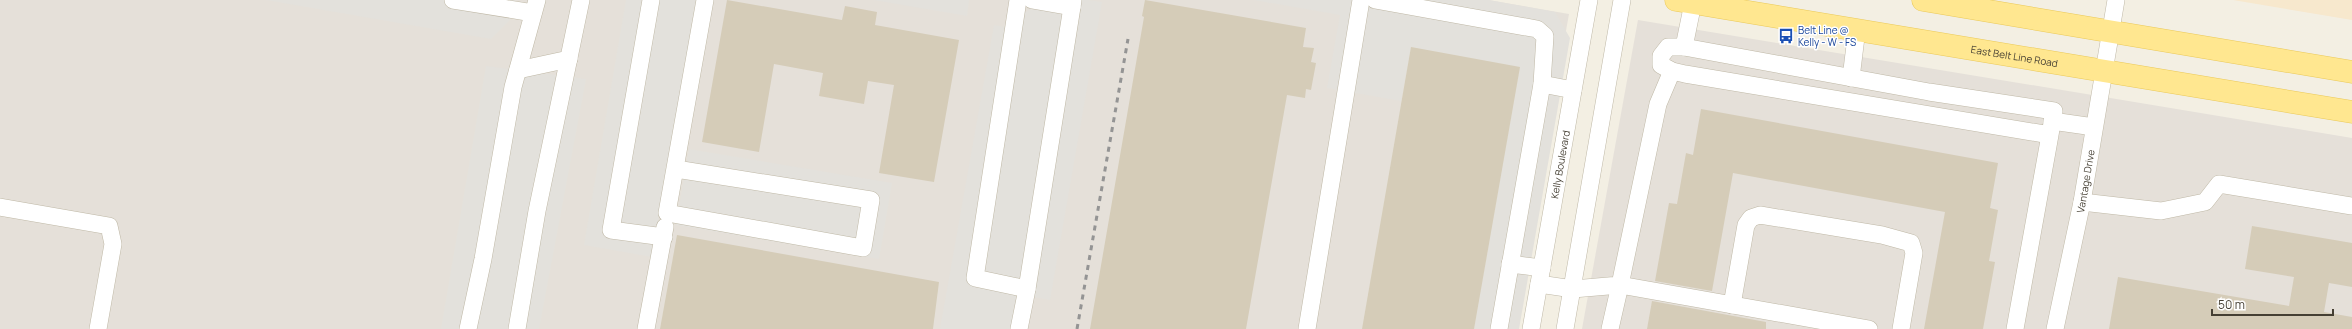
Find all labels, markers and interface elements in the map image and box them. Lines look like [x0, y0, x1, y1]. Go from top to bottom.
place label: Belt Line @ Kelly - W - FS [1798, 23, 1856, 49]
bus stop icon: Belt Line @ Kelly - W - FS [1777, 27, 1795, 45]
street label: East Belt Line Road [1970, 42, 2059, 70]
street label: Kelly Boulevard [1547, 129, 1573, 200]
street label: Vantage Drive [2073, 148, 2098, 214]
scale bar [2212, 291, 2333, 317]
text: 50 m [2218, 296, 2245, 313]

